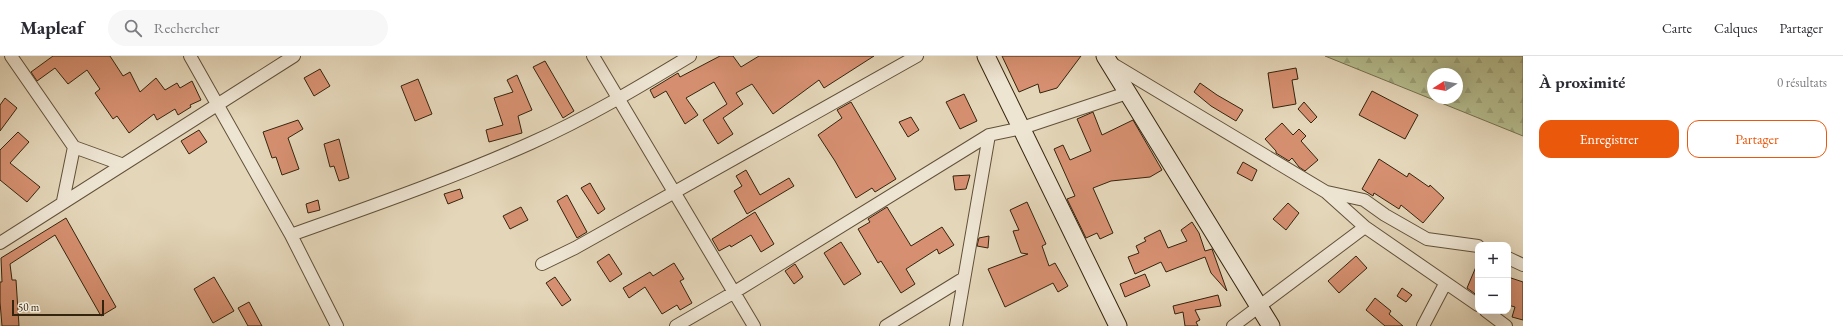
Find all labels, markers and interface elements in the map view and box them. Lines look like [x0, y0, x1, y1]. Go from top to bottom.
search box [108, 10, 388, 46]
text: Mapleaf [20, 15, 84, 40]
icon: search [122, 17, 144, 39]
text: Rechercher [154, 18, 220, 37]
text: Carte [1662, 19, 1692, 37]
text: Calques [1714, 19, 1758, 37]
text: Partager [1780, 19, 1823, 37]
north arrow [1427, 68, 1463, 104]
text: À proximité [1539, 71, 1625, 93]
text: 0 résultats [1777, 74, 1827, 91]
button: Enregistrer [1539, 120, 1679, 158]
button: Partager [1687, 120, 1827, 158]
map controls [1475, 242, 1511, 314]
button: + [1475, 242, 1511, 278]
button: − [1475, 278, 1511, 314]
scale bar [12, 298, 104, 317]
text: 50 m [18, 300, 39, 314]

